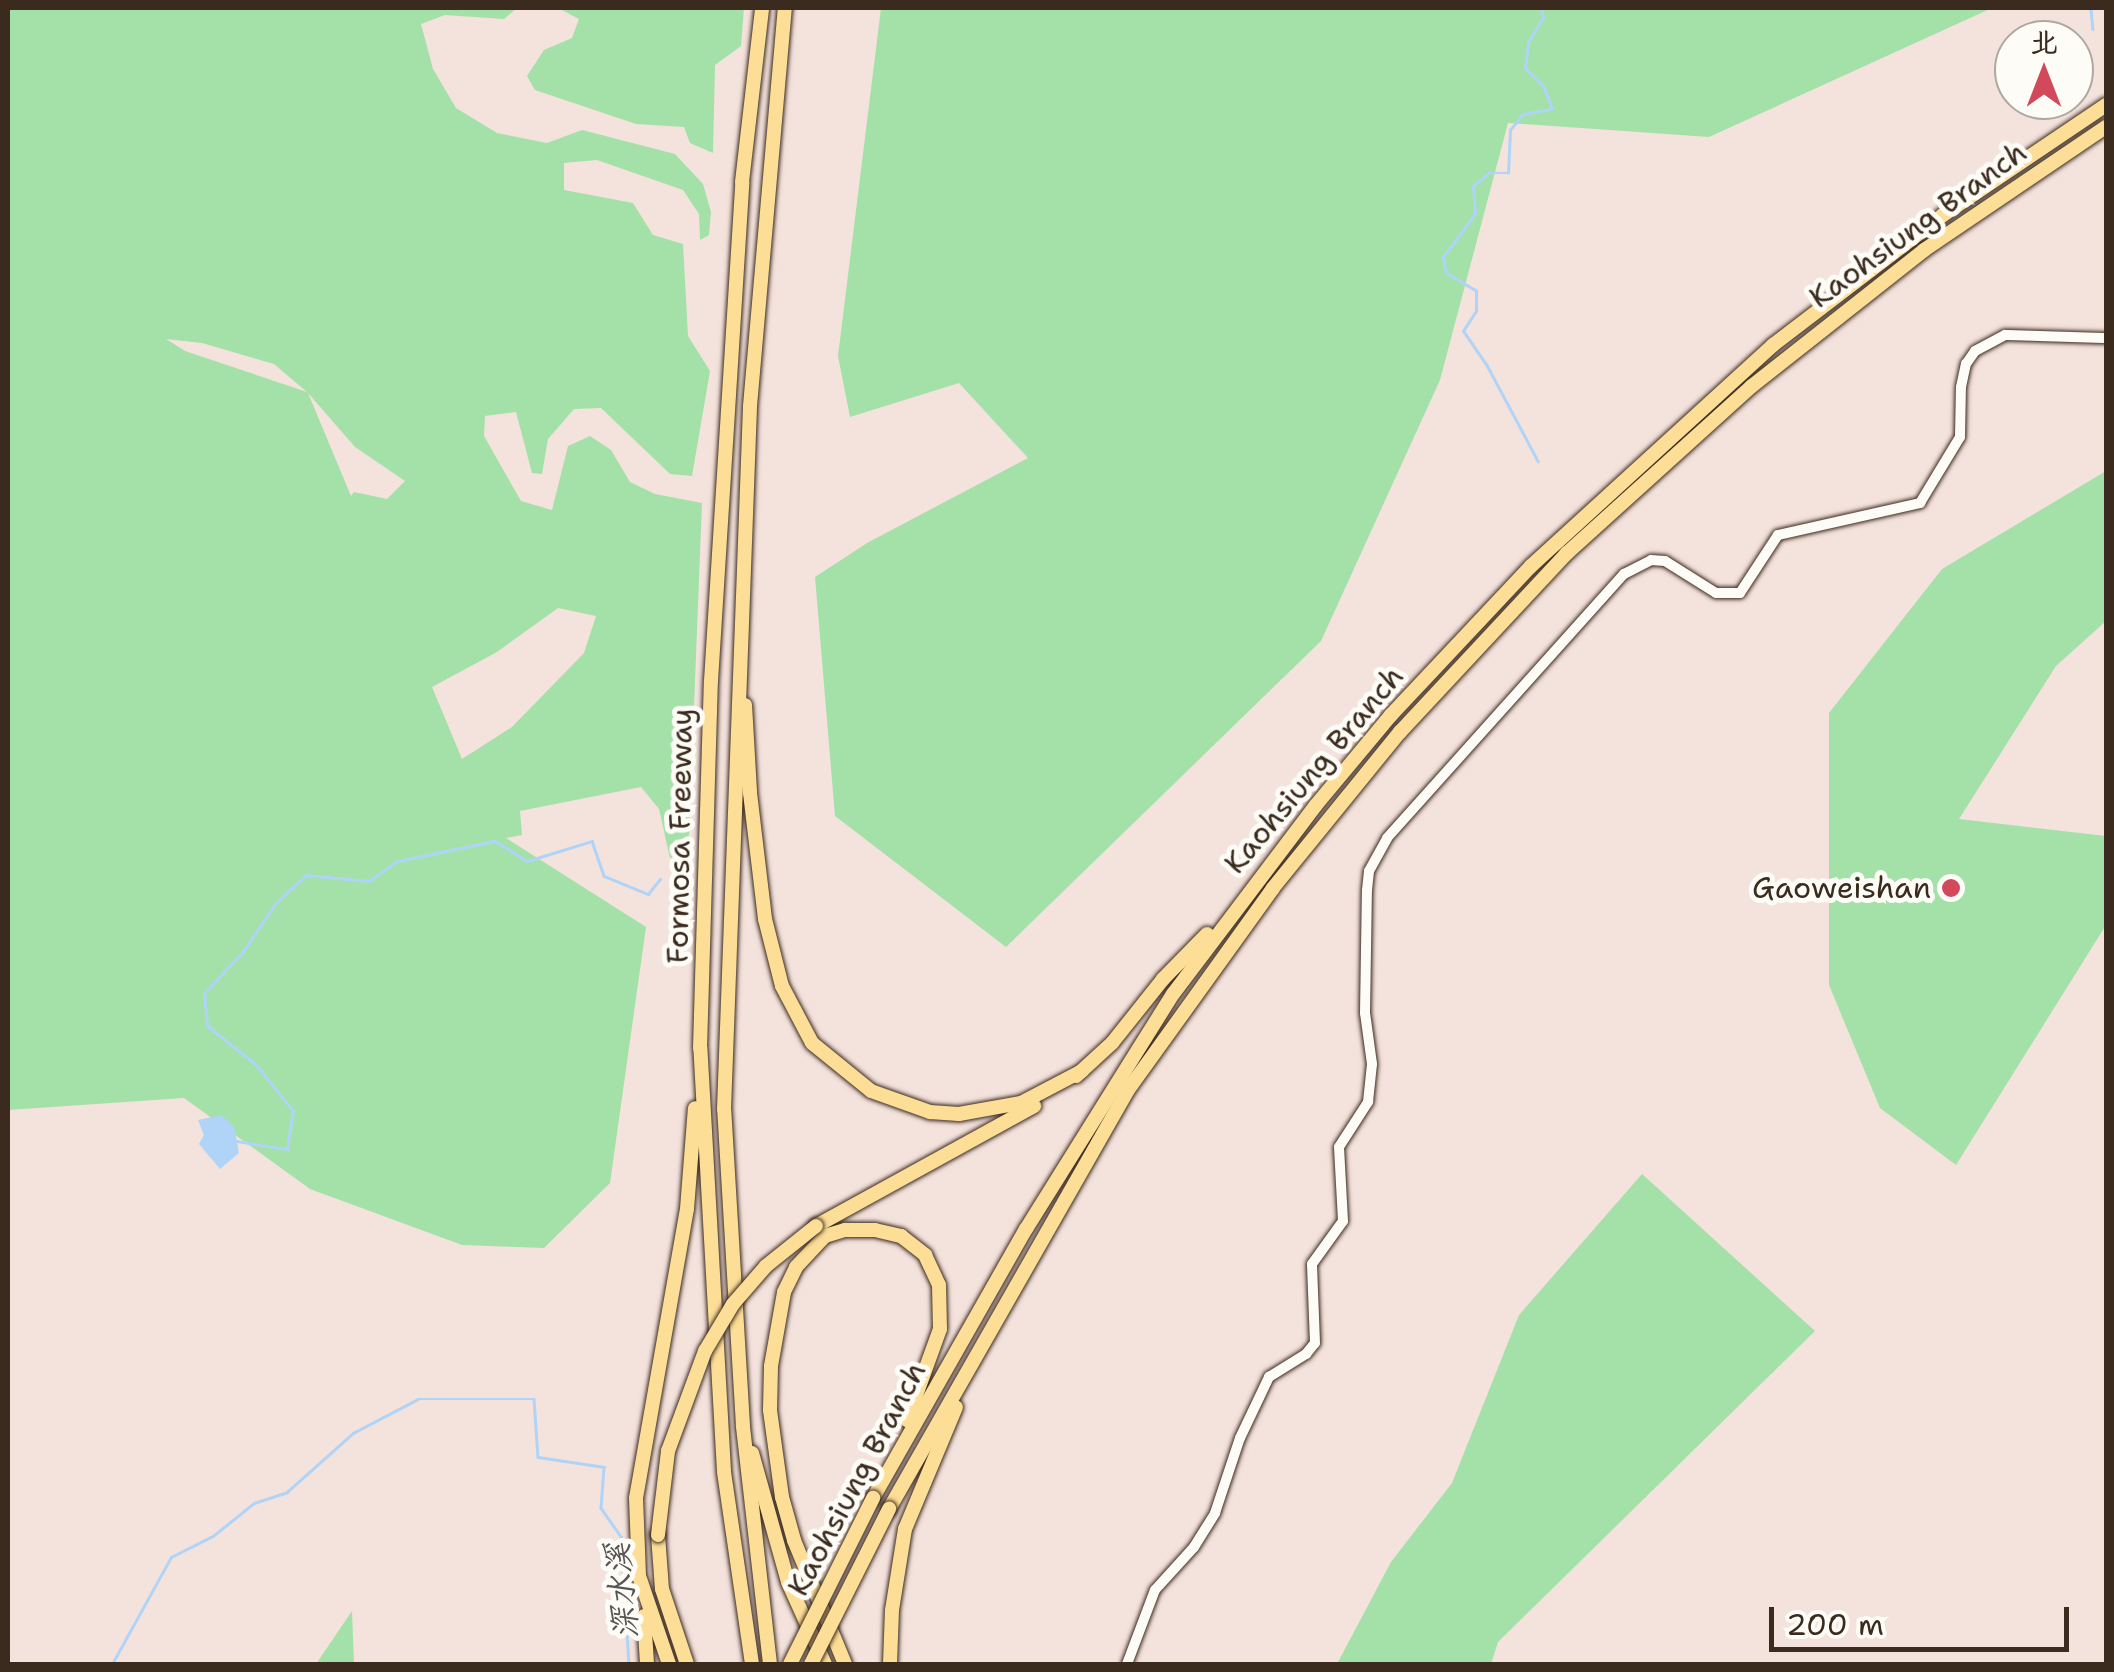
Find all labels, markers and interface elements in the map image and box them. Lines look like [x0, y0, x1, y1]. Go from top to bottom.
north arrow [1994, 20, 2094, 120]
text: 北 [2030, 23, 2058, 61]
street label: Kaohsiung Branch [1802, 134, 2034, 316]
street label: Kaohsiung Branch [1217, 659, 1411, 881]
street label: Formosa Freeway [660, 708, 700, 964]
place label: Gaoweishan [1752, 870, 1931, 906]
marker: Gaoweishan [1940, 877, 1962, 899]
street label: Kaohsiung Branch [780, 1356, 934, 1602]
water label: 深水溪 [598, 1541, 646, 1641]
scale bar [1774, 1587, 2074, 1649]
text: 200 m [1786, 1604, 1884, 1645]

